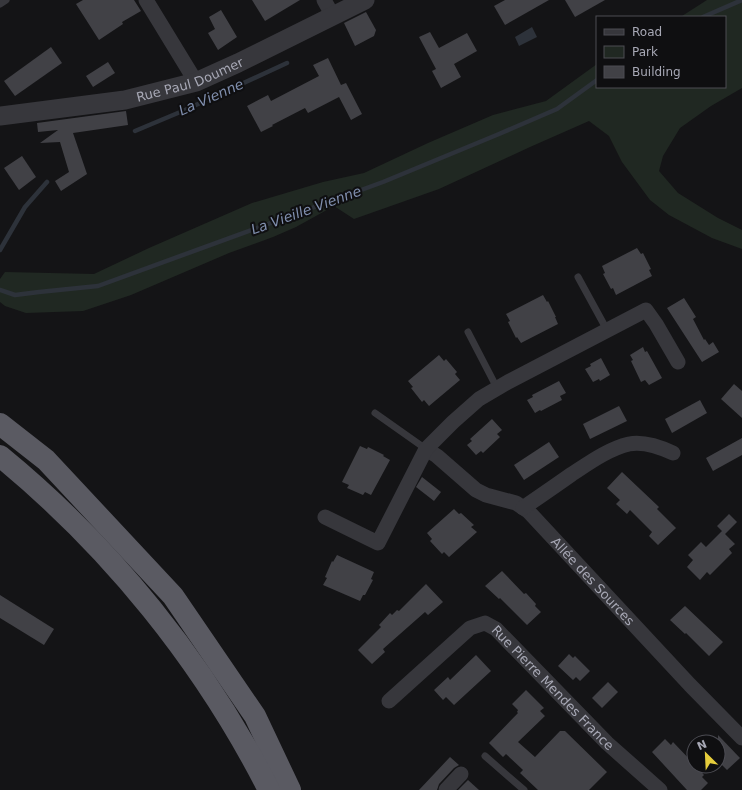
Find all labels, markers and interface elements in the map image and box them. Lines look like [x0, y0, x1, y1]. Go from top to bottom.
legend [596, 16, 726, 88]
text: Road [632, 25, 662, 39]
text: Park [632, 45, 658, 59]
street label: Rue Paul Doumer [135, 54, 246, 105]
text: Building [632, 65, 681, 79]
water label: La Vienne [176, 76, 246, 118]
water label: La Vieille Vienne [249, 183, 363, 237]
street label: Allée des Sources [548, 534, 638, 629]
street label: Rue Pierre Mendes France [489, 622, 617, 753]
north arrow [686, 734, 726, 774]
text: N [695, 738, 709, 753]

